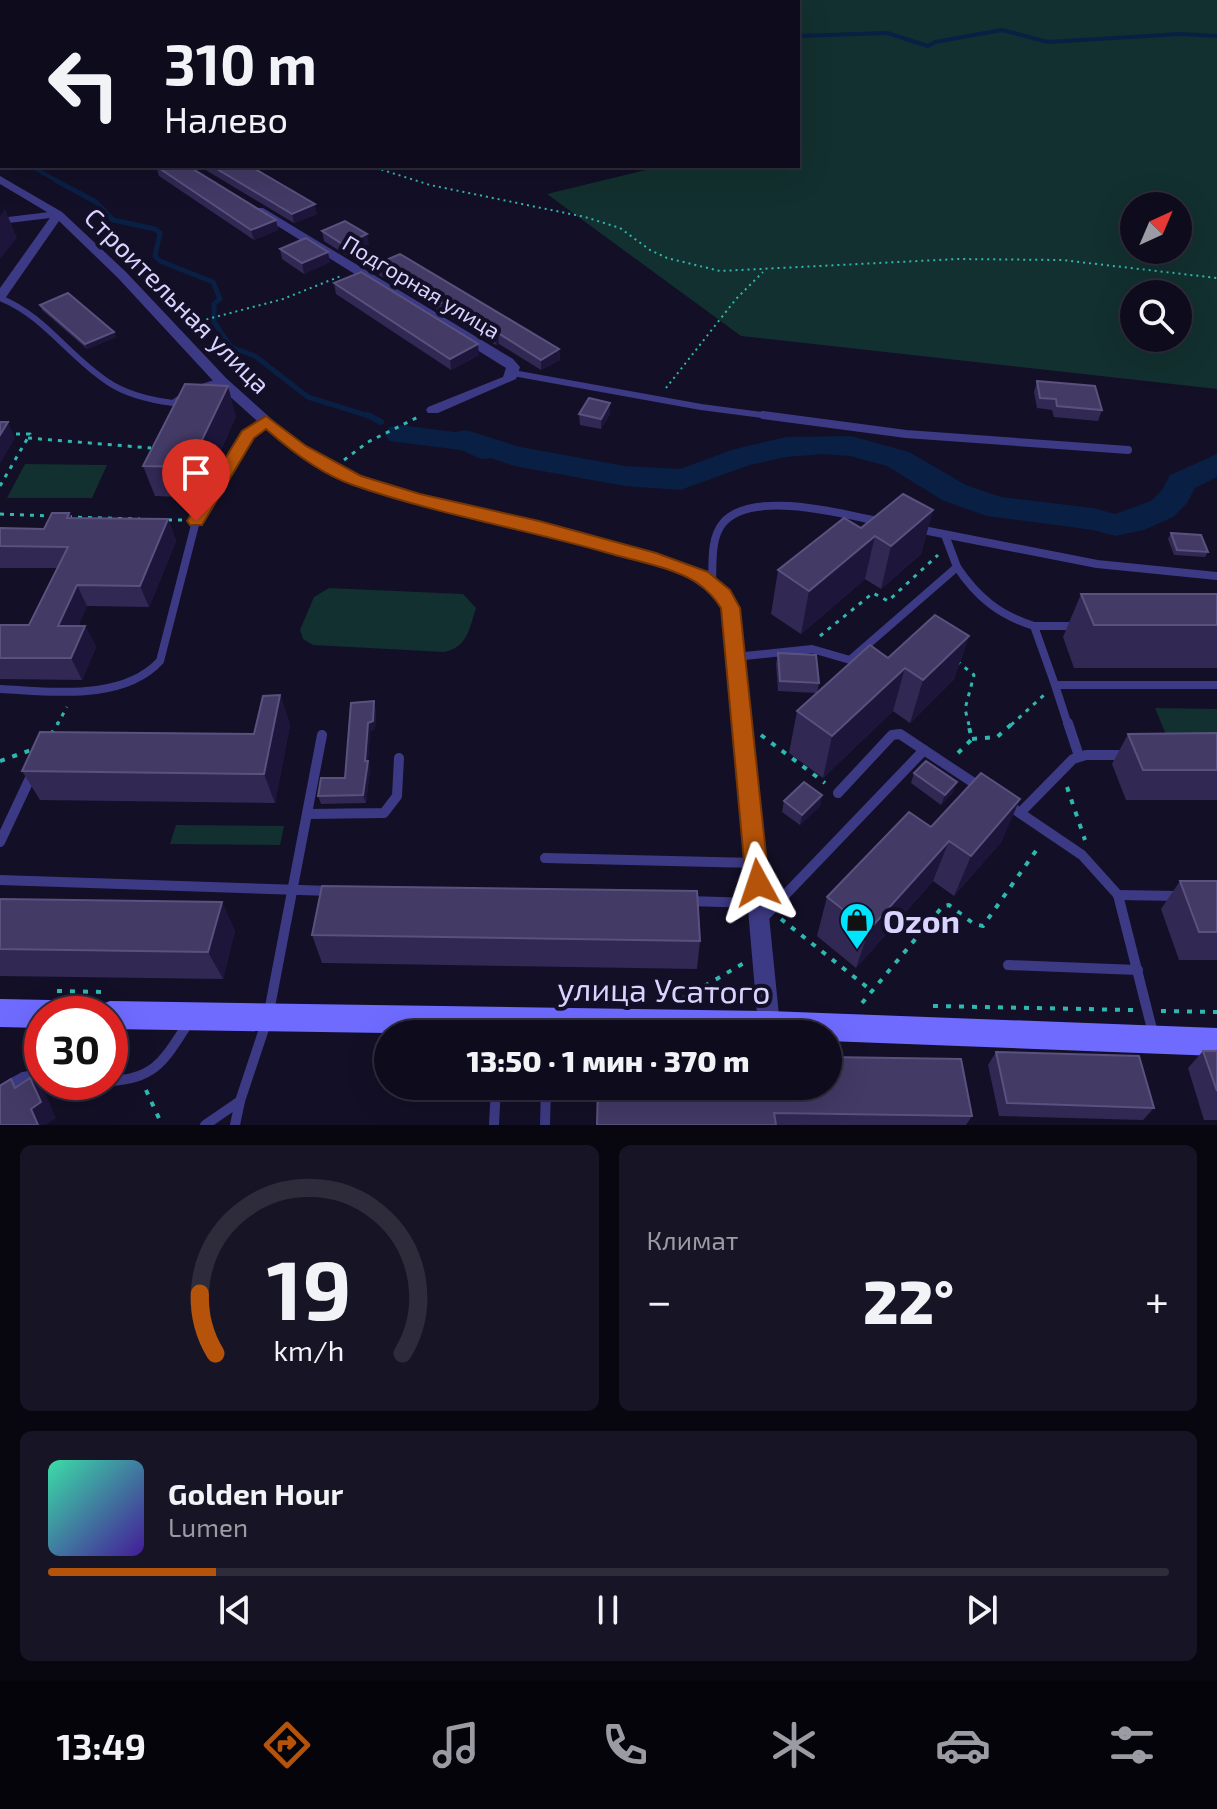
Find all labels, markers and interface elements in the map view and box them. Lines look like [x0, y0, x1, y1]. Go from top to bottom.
text: 310 m [164, 29, 317, 96]
icon: left [32, 32, 136, 136]
text: Налево [164, 97, 288, 140]
north arrow [1120, 192, 1192, 264]
map controls [1120, 192, 1192, 352]
street label: Строительная улица [78, 201, 277, 400]
street label: Подгорная улица [338, 229, 505, 344]
button: search [1120, 280, 1192, 352]
pin [162, 439, 230, 521]
icon: arrive [174, 451, 218, 495]
position arrow [716, 841, 800, 925]
shop icon: Ozon [838, 901, 876, 951]
place label: Ozon [883, 901, 960, 939]
street label: улица Усатого [557, 968, 771, 1011]
speed limit sign: 30 [24, 996, 128, 1100]
text: 13:50 · 1 мин · 370 m [467, 1042, 749, 1078]
text: Климат [647, 1224, 739, 1255]
text: 19 [267, 1237, 352, 1337]
text: 22° [863, 1264, 954, 1336]
text: − [647, 1273, 672, 1326]
text: + [1145, 1273, 1169, 1326]
text: km/h [274, 1332, 345, 1367]
text: Golden Hour [168, 1475, 343, 1511]
text: Lumen [168, 1511, 248, 1542]
icon: previous [213, 1588, 257, 1632]
icon: pause [586, 1588, 630, 1632]
icon: next [960, 1588, 1004, 1632]
icon: directions [259, 1717, 315, 1773]
icon: music [428, 1717, 484, 1773]
icon: phone [597, 1717, 653, 1773]
icon: climate [766, 1717, 822, 1773]
icon: car [935, 1717, 991, 1773]
icon: filters [1104, 1717, 1160, 1773]
text: 13:49 [57, 1724, 146, 1767]

